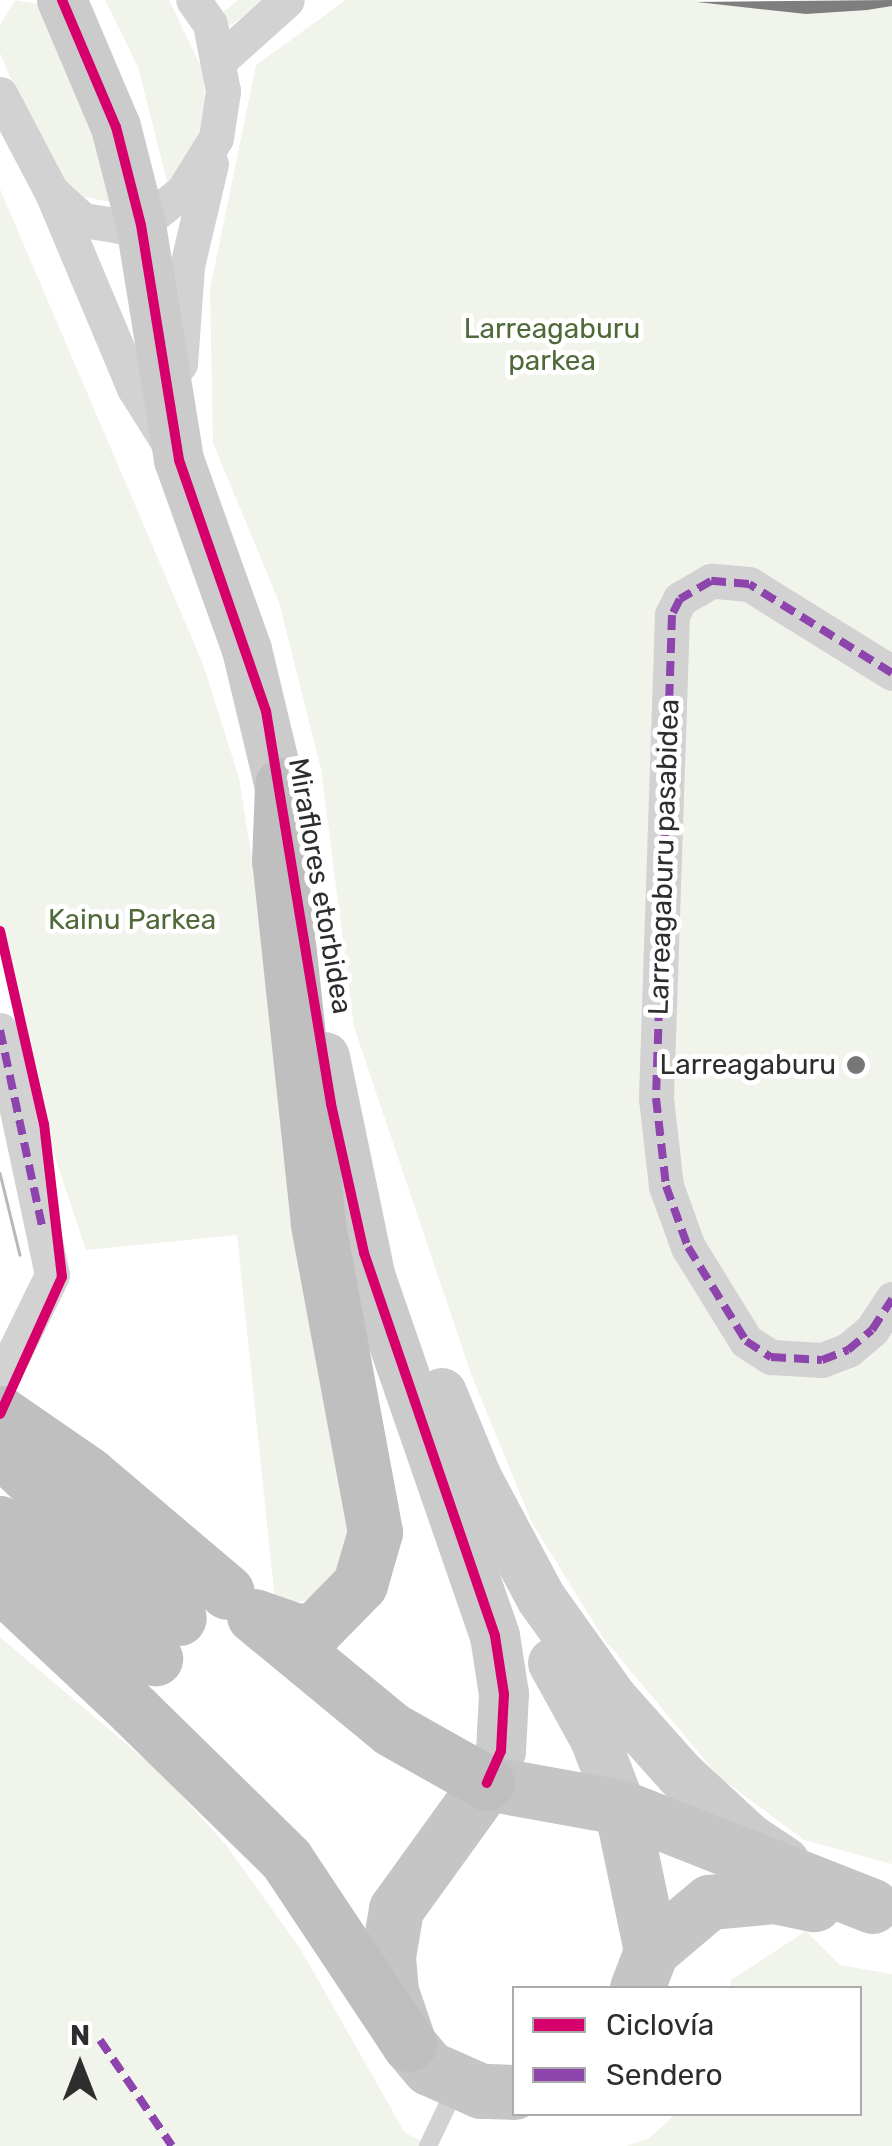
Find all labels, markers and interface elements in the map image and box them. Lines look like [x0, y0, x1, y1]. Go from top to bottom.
park label: Larreagaburu parkea [464, 312, 640, 378]
street label: Larreagaburu pasabidea [642, 698, 686, 1016]
street label: Miraflores etorbidea [281, 755, 359, 1017]
park label: Kainu Parkea [48, 903, 216, 937]
place label: Larreagaburu [659, 1048, 836, 1082]
marker: Larreagaburu [845, 1054, 867, 1076]
legend [512, 1986, 862, 2116]
text: Ciclovía [606, 2007, 714, 2043]
north arrow [30, 2016, 130, 2116]
text: N [70, 2019, 90, 2052]
text: Sendero [606, 2057, 723, 2093]

